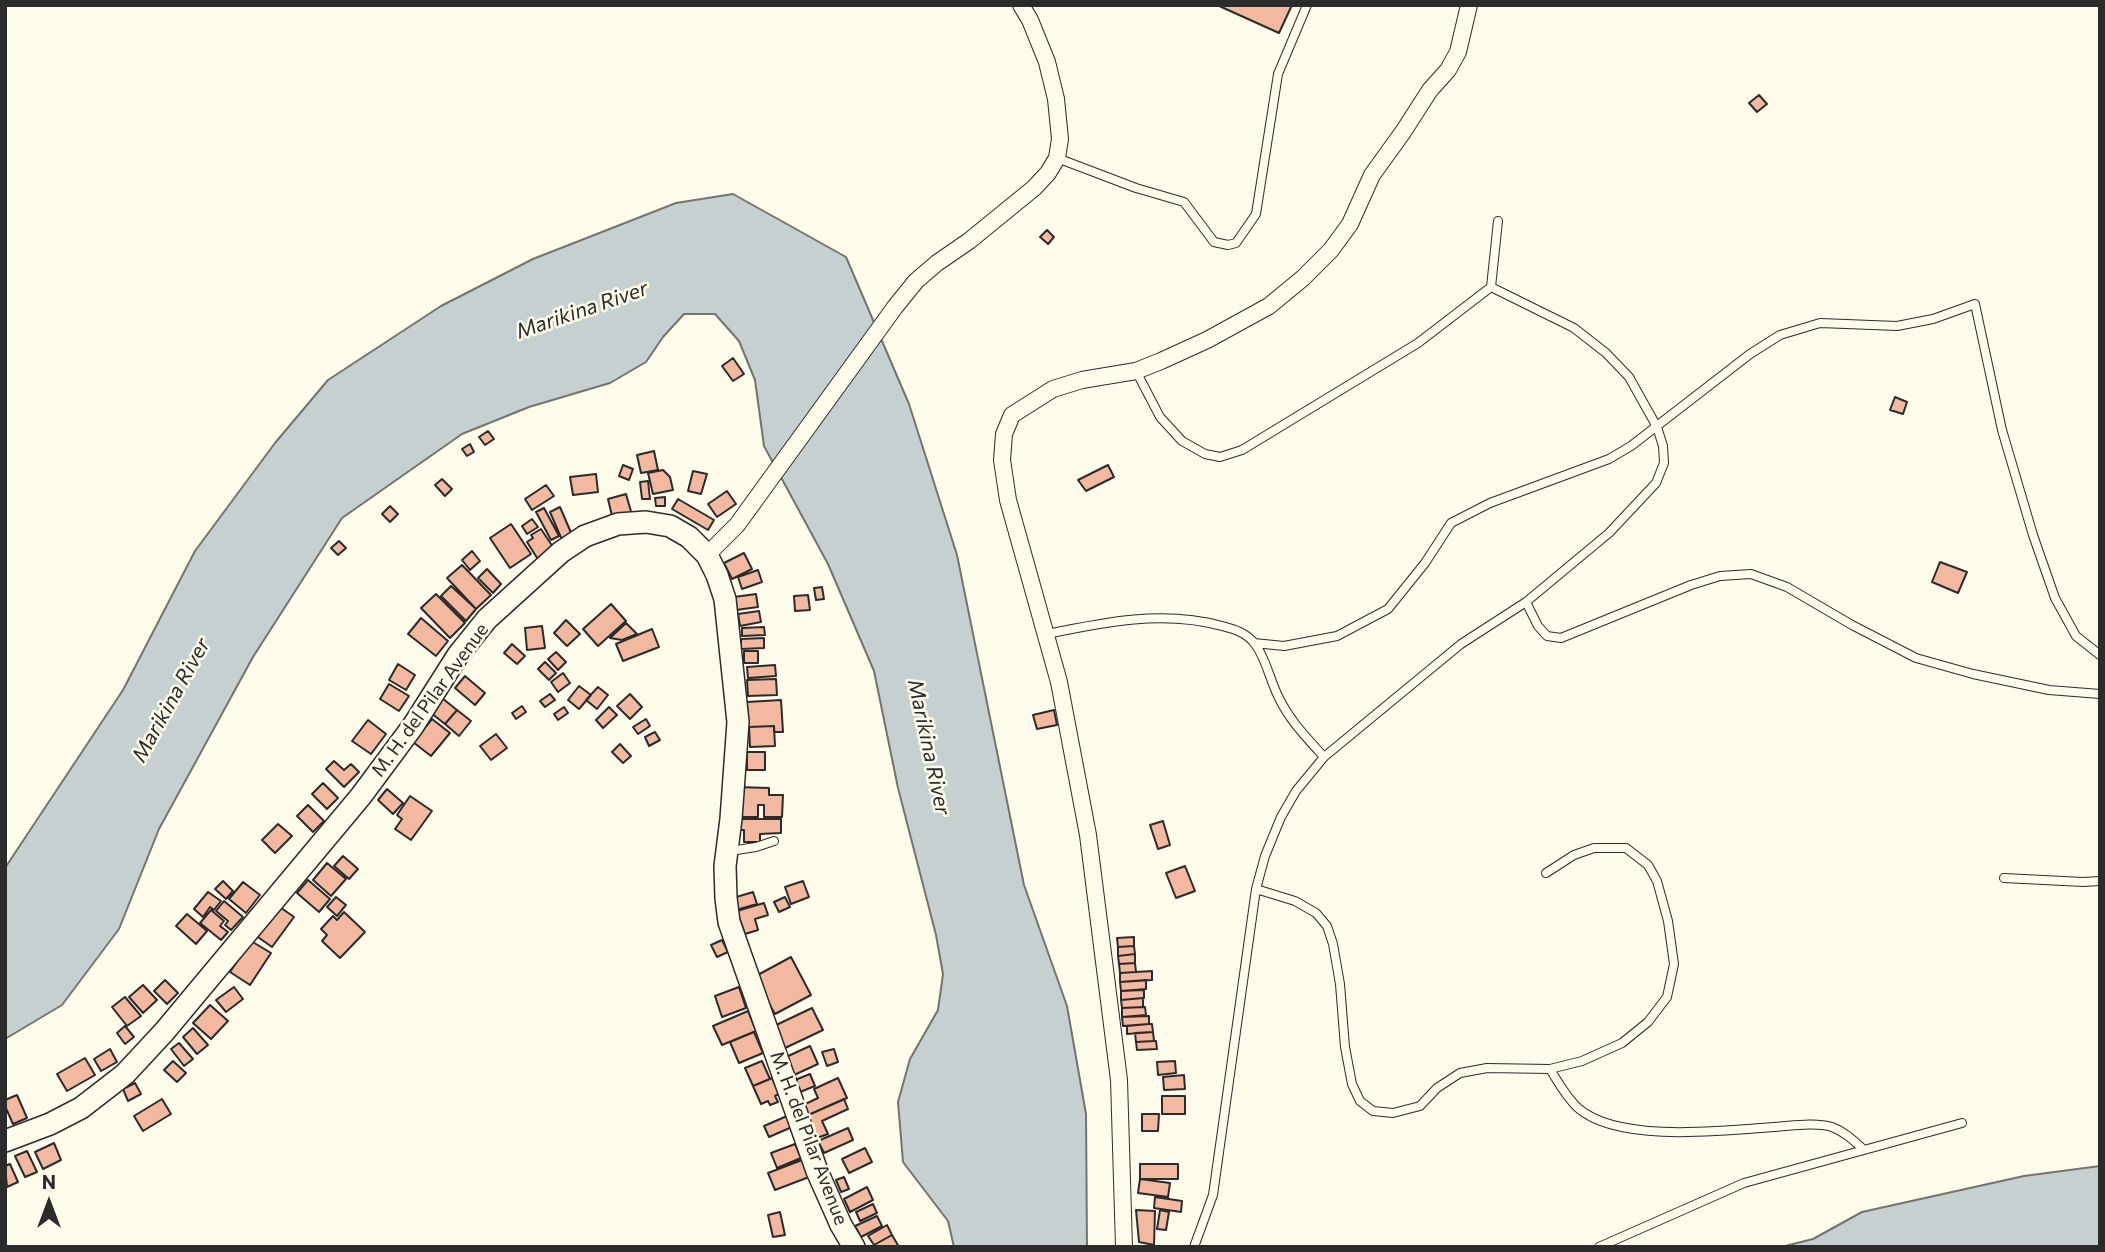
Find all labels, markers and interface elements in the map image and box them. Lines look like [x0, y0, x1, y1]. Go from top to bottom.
water label: Marikina River [513, 276, 651, 344]
street label: M. H. del Pilar Avenue [367, 619, 493, 781]
water label: Marikina River [127, 634, 215, 766]
water label: Marikina River [902, 677, 956, 817]
street label: M. H. del Pilar Avenue [765, 1048, 853, 1228]
north arrow [14, 1168, 84, 1238]
text: N [42, 1170, 56, 1193]

